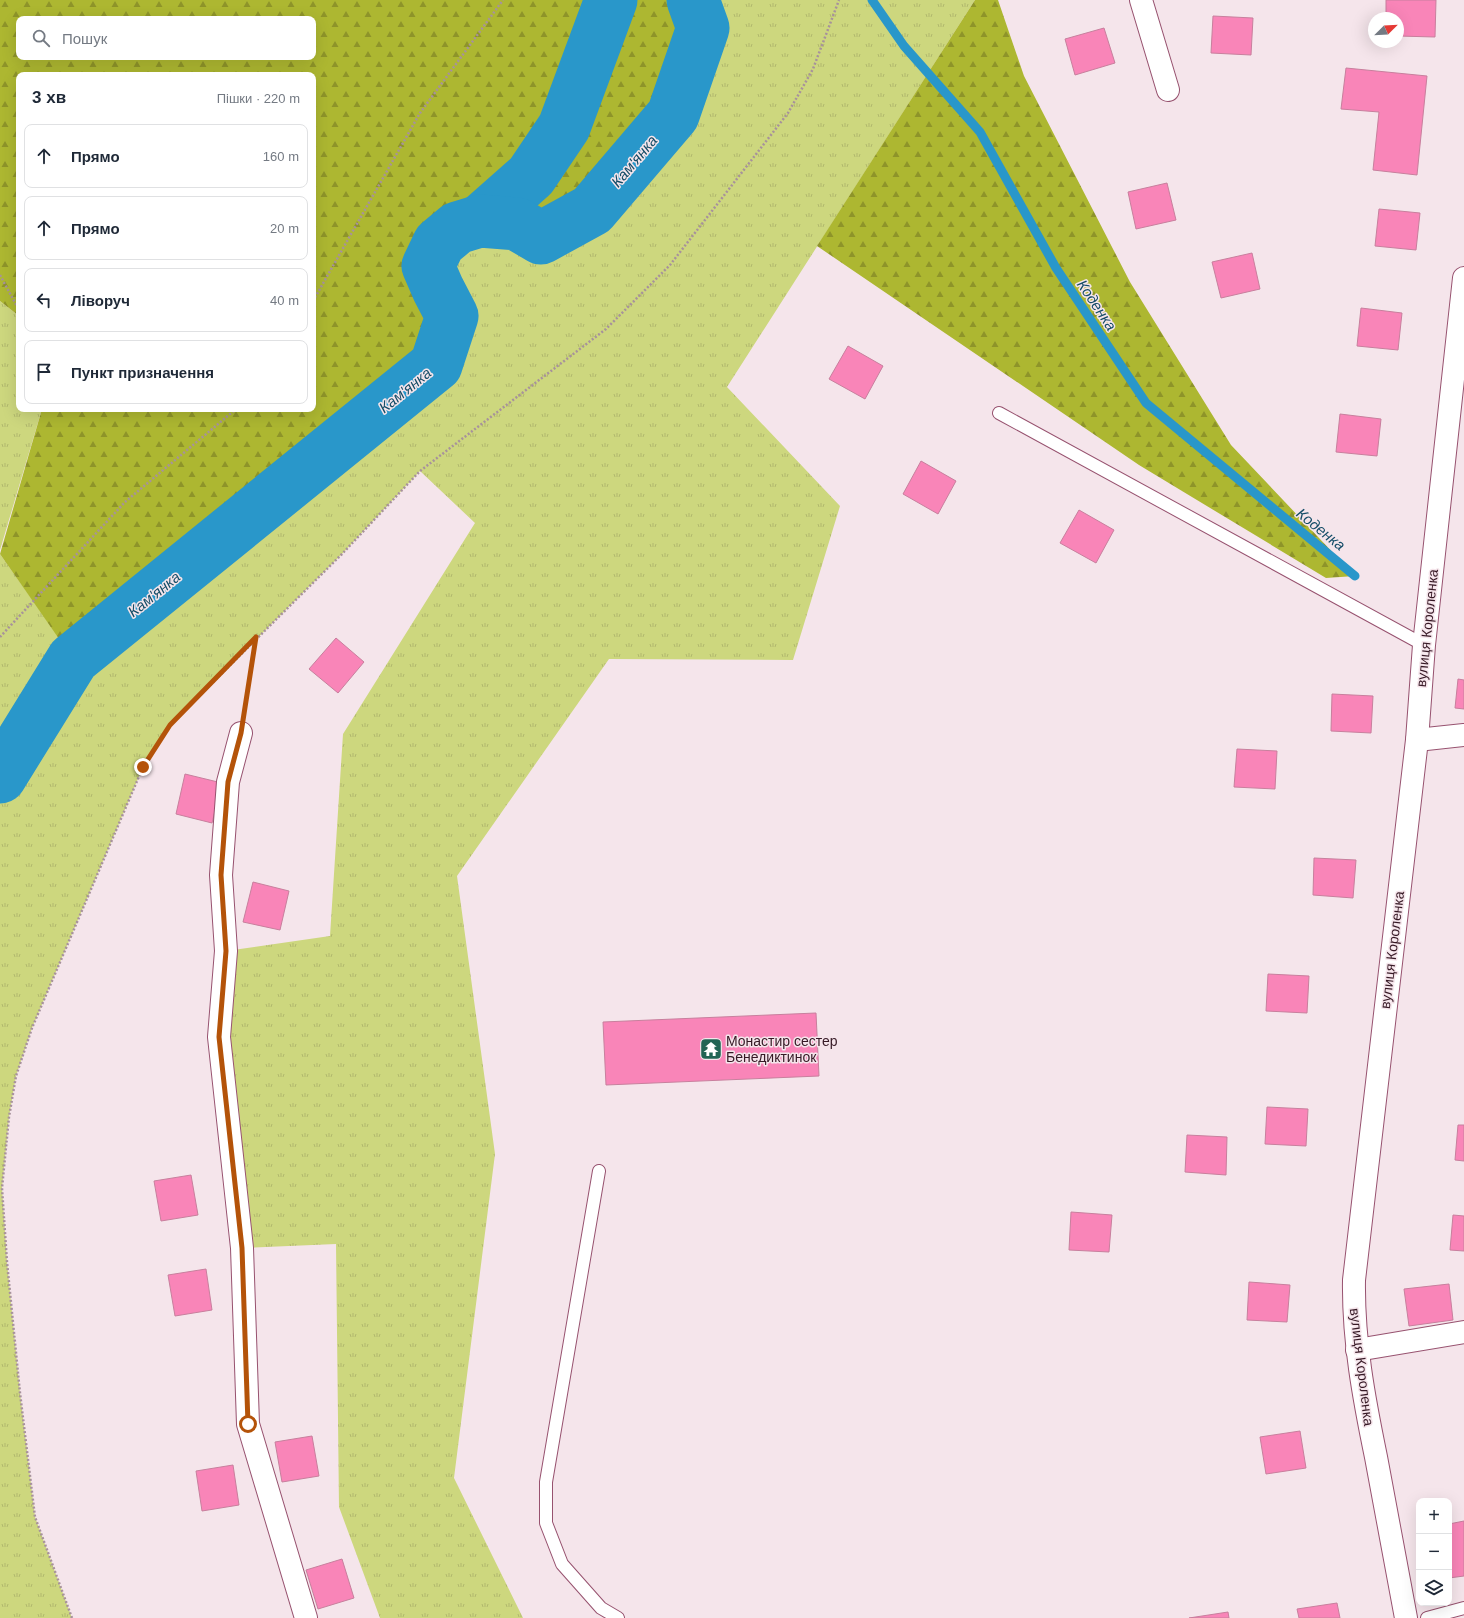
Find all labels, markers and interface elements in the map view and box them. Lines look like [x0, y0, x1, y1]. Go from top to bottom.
north arrow [1368, 12, 1404, 48]
search box [16, 16, 316, 60]
icon: search [30, 27, 52, 49]
text: Пошук [62, 30, 107, 47]
text: 3 хв [32, 88, 66, 107]
text: Пішки · 220 m [217, 91, 300, 106]
water label: Кам'янка [608, 132, 660, 190]
icon: ahead [33, 145, 55, 167]
text: Прямо [71, 148, 120, 165]
text: 160 m [263, 149, 299, 164]
icon: ahead [33, 217, 55, 239]
text: Прямо [71, 220, 120, 237]
text: 20 m [270, 221, 299, 236]
water label: Коденка [1074, 276, 1120, 334]
icon: left [33, 289, 55, 311]
text: Ліворуч [71, 292, 130, 309]
text: 40 m [270, 293, 299, 308]
icon: arrive [33, 361, 55, 383]
text: Пункт призначення [71, 364, 214, 381]
water label: Кам'янка [376, 364, 434, 416]
water label: Коденка [1293, 504, 1349, 554]
water label: Кам'янка [125, 568, 183, 620]
street label: вулиця Короленка [1413, 568, 1441, 688]
route end [134, 758, 152, 776]
street label: вулиця Короленка [1377, 890, 1407, 1010]
place label: Монастир сестер Бенедиктинок [726, 1033, 838, 1065]
temple icon: Монастир сестер Бенедиктинок [698, 1036, 724, 1062]
street label: вулиця Короленка [1347, 1307, 1377, 1427]
route start [239, 1415, 257, 1433]
map controls [1416, 1498, 1452, 1606]
button: + [1416, 1498, 1452, 1534]
button: − [1416, 1534, 1452, 1570]
button: layers [1416, 1570, 1452, 1606]

